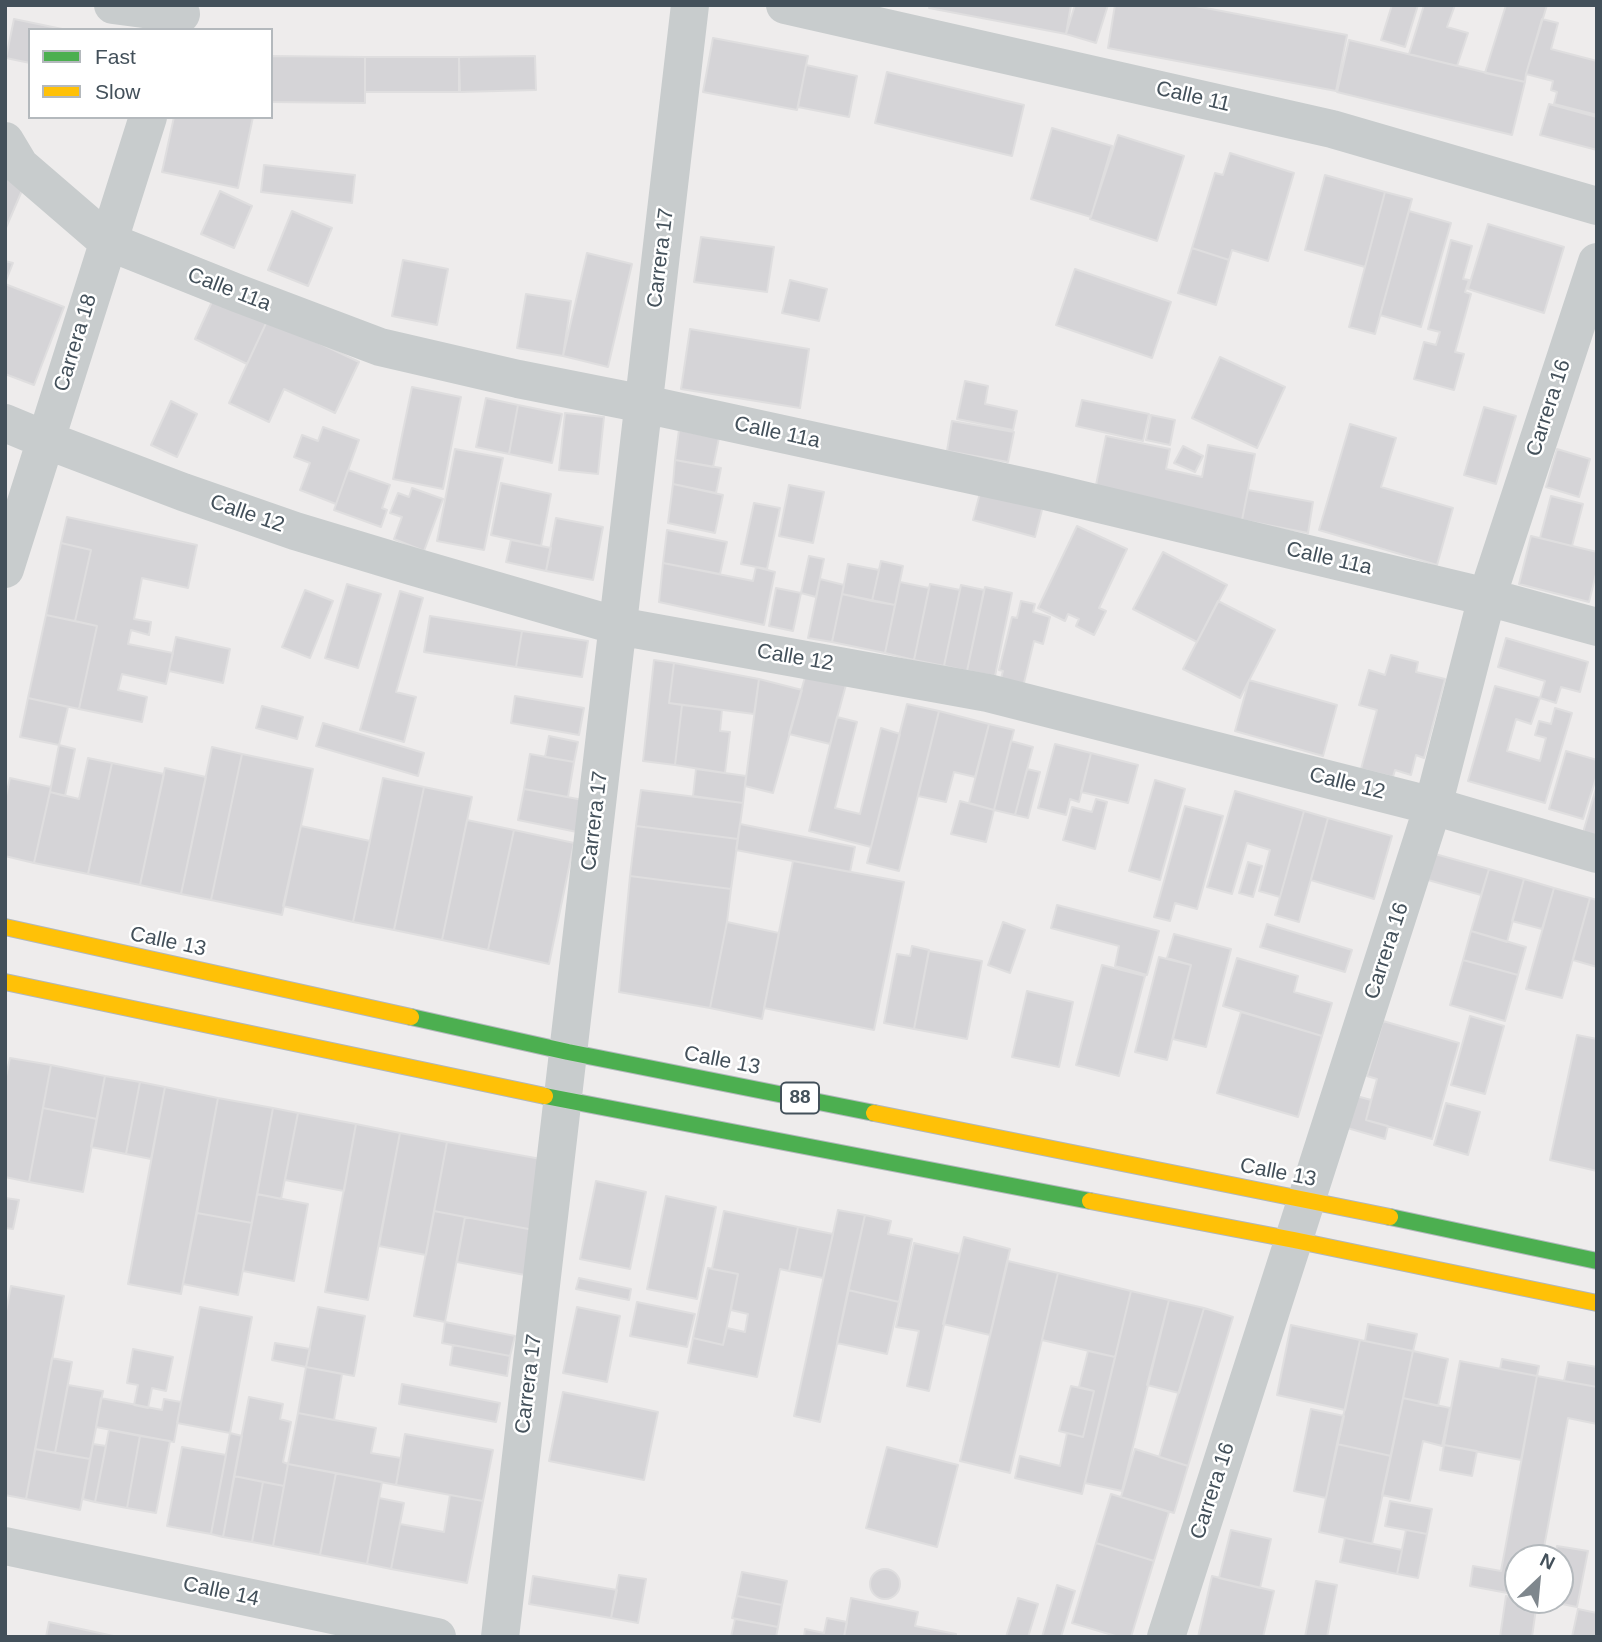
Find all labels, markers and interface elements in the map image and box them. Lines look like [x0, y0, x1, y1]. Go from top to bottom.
legend [28, 28, 273, 119]
text: Fast [95, 45, 136, 68]
street label: Calle 11 [1153, 76, 1233, 118]
text: Slow [95, 80, 141, 103]
street label: Carrera 17 [642, 207, 680, 309]
street label: Calle 11a [184, 263, 274, 317]
street label: Carrera 18 [49, 291, 103, 395]
street label: Carrera 16 [1522, 356, 1576, 460]
street label: Calle 11a [732, 412, 822, 454]
street label: Calle 12 [206, 490, 288, 538]
street label: Calle 11a [1284, 537, 1374, 581]
street label: Calle 12 [755, 639, 835, 677]
street label: Calle 12 [1307, 762, 1387, 806]
street label: Carrera 17 [576, 770, 614, 872]
street label: Carrera 16 [1360, 899, 1414, 1003]
street label: Calle 13 [128, 922, 208, 962]
street label: Calle 13 [682, 1041, 762, 1081]
road number: 88 [781, 1082, 819, 1114]
street label: Calle 13 [1238, 1153, 1318, 1193]
street label: Carrera 17 [510, 1333, 548, 1435]
street label: Carrera 16 [1186, 1439, 1240, 1543]
north arrow [1504, 1544, 1574, 1614]
text: N [1537, 1549, 1558, 1574]
street label: Calle 14 [181, 1572, 261, 1612]

